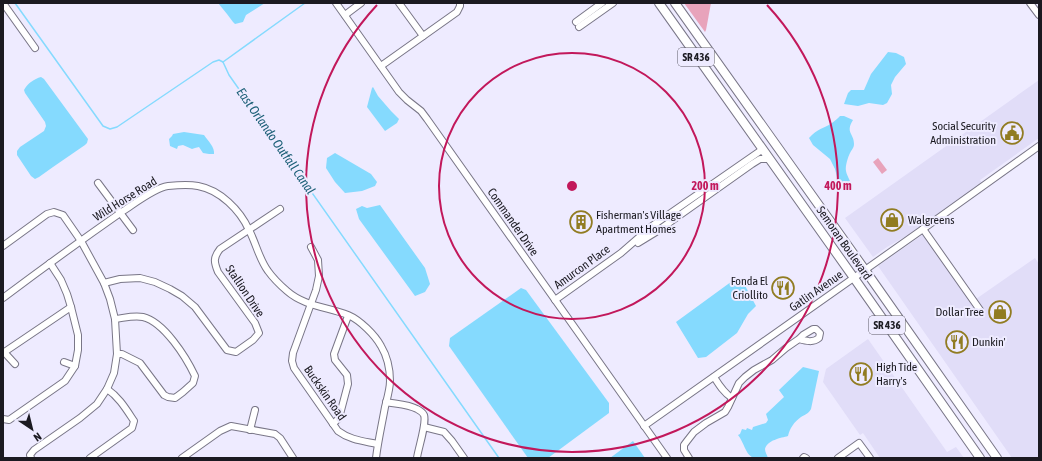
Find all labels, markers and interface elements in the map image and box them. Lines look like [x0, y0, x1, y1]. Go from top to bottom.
road number: SR 436 [678, 48, 714, 66]
water label: East Orlando Outfall Canal [234, 85, 318, 197]
place label: Social Security Administration [930, 119, 996, 147]
public building icon: Social Security Administration [999, 120, 1025, 146]
street label: Wild Horse Road [91, 174, 159, 224]
centre of rings [565, 179, 579, 193]
text: 200 m [691, 179, 719, 193]
text: 400 m [823, 179, 852, 193]
street label: Commander Drive [485, 185, 541, 259]
street label: Semoran Boulevard [814, 204, 874, 282]
shop icon: Walgreens [879, 207, 905, 233]
place label: Fisherman's Village Apartment Homes [596, 208, 681, 236]
building icon: Fisherman's Village Apartment Homes [568, 209, 594, 235]
place label: Walgreens [908, 213, 955, 227]
street label: Amurcon Place [551, 242, 613, 292]
street label: Stallion Drive [223, 262, 267, 320]
street label: Gatlin Avenue [787, 267, 845, 315]
place label: Fonda El Criollito [731, 274, 769, 302]
restaurant icon: Fonda El Criollito [770, 275, 796, 301]
shop icon: Dollar Tree [987, 299, 1013, 325]
place label: Dollar Tree [936, 305, 984, 319]
road number: SR 436 [869, 316, 905, 334]
restaurant icon: Dunkin' [944, 329, 970, 355]
place label: Dunkin' [972, 335, 1006, 349]
place label: High Tide Harry's [876, 360, 917, 388]
restaurant icon: High Tide Harry's [848, 361, 874, 387]
street label: Buckskin Road [301, 363, 349, 423]
north arrow [12, 409, 52, 449]
text: N [32, 430, 44, 444]

